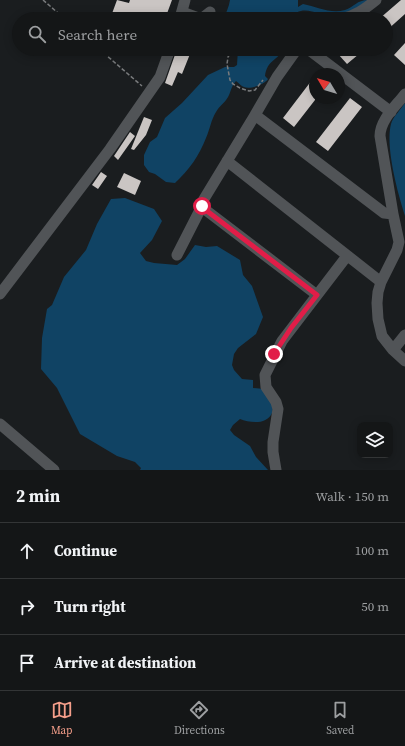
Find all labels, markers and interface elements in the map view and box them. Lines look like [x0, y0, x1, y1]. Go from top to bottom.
search box [12, 12, 393, 56]
icon: search [26, 23, 48, 45]
text: Search here [58, 24, 137, 45]
north arrow [309, 68, 345, 104]
route start [193, 197, 211, 215]
route end [265, 345, 283, 363]
map controls [357, 422, 393, 458]
button: layers [357, 422, 393, 458]
text: 2 min [16, 484, 60, 508]
text: Walk · 150 m [316, 488, 389, 505]
icon: ahead [16, 540, 38, 562]
text: Continue [54, 540, 117, 561]
text: 100 m [355, 542, 389, 559]
icon: right [16, 596, 38, 618]
text: Turn right [54, 596, 126, 617]
text: 50 m [361, 598, 389, 615]
icon: arrive [16, 652, 38, 674]
text: Arrive at destination [54, 652, 196, 673]
tab: Map [51, 699, 73, 738]
tab: Directions [174, 699, 225, 738]
tab: Saved [326, 699, 354, 738]

